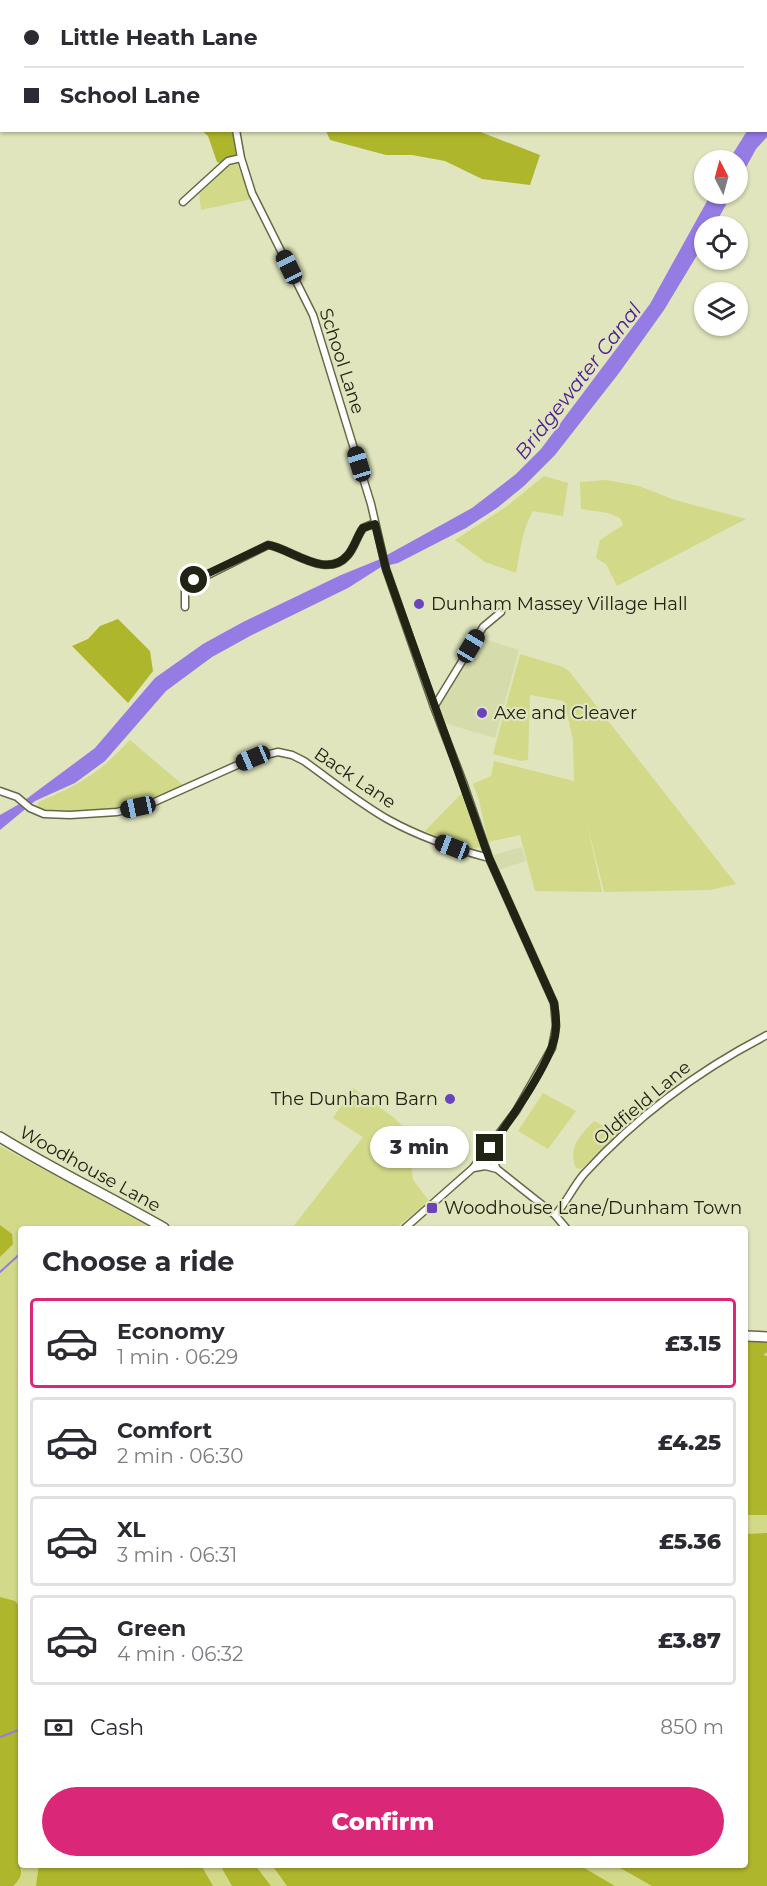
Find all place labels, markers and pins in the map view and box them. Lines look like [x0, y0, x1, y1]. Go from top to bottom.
place label: Dunham Massey Village Hall [431, 593, 688, 615]
marker: Dunham Massey Village Hall [412, 597, 426, 611]
place label: Axe and Cleaver [494, 702, 637, 724]
marker: Axe and Cleaver [475, 706, 489, 720]
place label: The Dunham Barn [271, 1088, 438, 1110]
marker: The Dunham Barn [443, 1092, 457, 1106]
place label: Woodhouse Lane/Dunham Town [444, 1197, 742, 1219]
marker: Woodhouse Lane/Dunham Town [425, 1201, 439, 1215]

